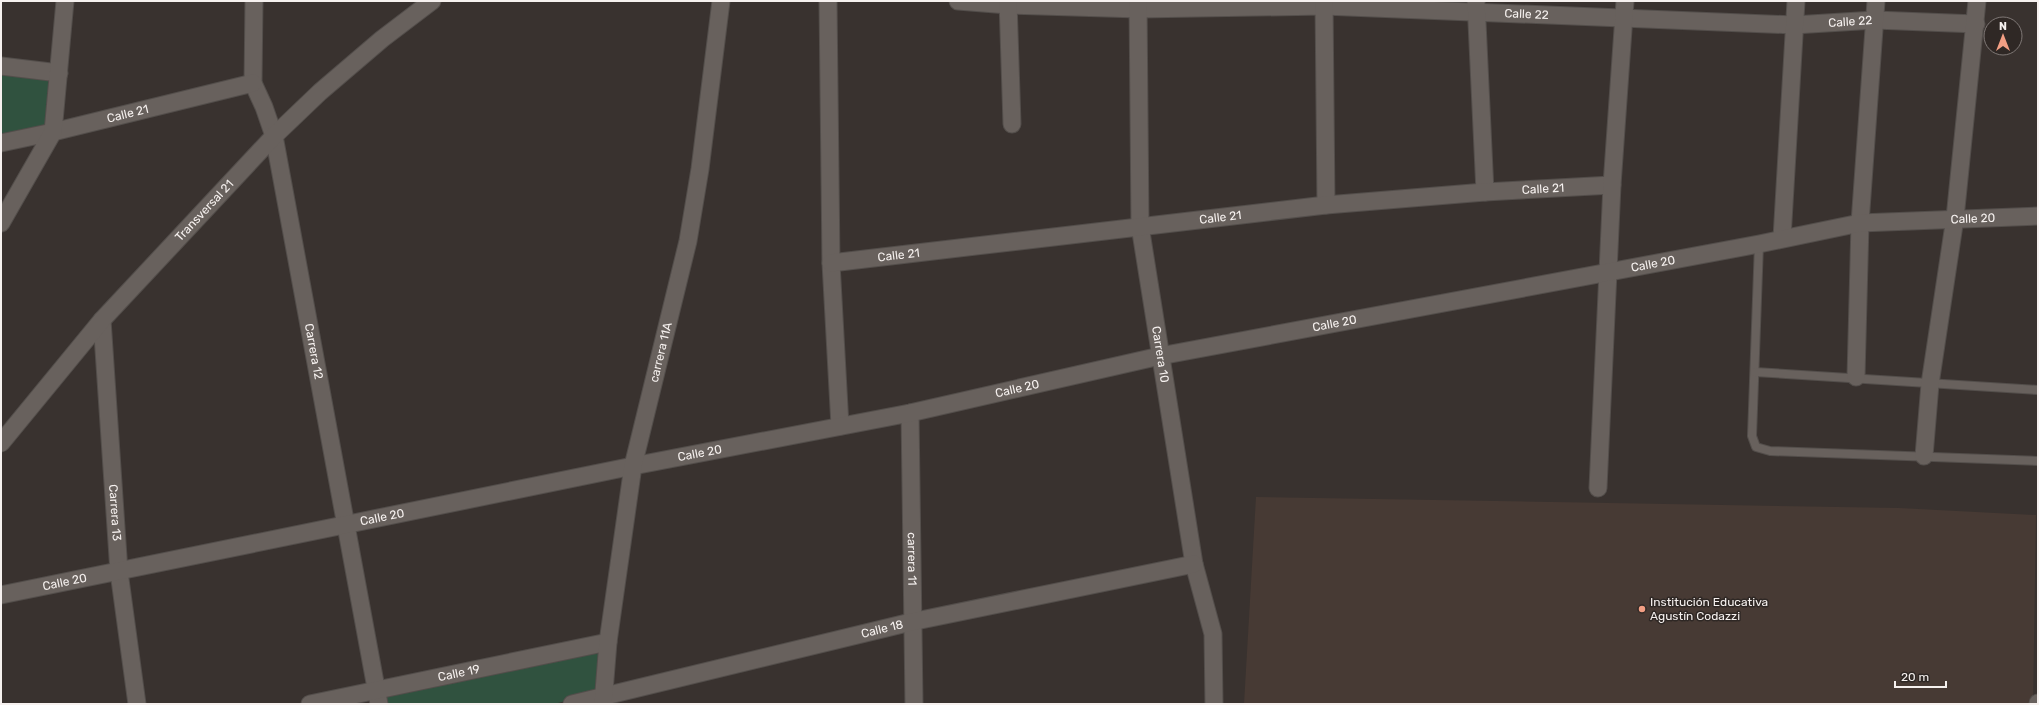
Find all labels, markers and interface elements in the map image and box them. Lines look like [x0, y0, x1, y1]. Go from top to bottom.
street label: Calle 22 [1504, 6, 1549, 22]
street label: Calle 22 [1828, 13, 1873, 30]
north arrow [1983, 16, 2023, 56]
text: N [1999, 20, 2007, 33]
street label: Calle 21 [105, 102, 150, 126]
street label: Transversal 21 [172, 177, 236, 244]
street label: Calle 21 [1521, 181, 1565, 197]
street label: Calle 21 [1198, 208, 1242, 227]
street label: Calle 20 [1950, 211, 1996, 226]
street label: Calle 21 [877, 246, 920, 265]
street label: Calle 20 [1630, 253, 1676, 275]
street label: Calle 20 [1311, 312, 1358, 334]
street label: carrera 11A [647, 321, 675, 384]
street label: Carrera 12 [302, 322, 326, 380]
street label: Carrera 10 [1149, 325, 1172, 384]
street label: Calle 20 [994, 377, 1041, 400]
street label: Calle 20 [676, 442, 723, 464]
street label: Carrera 13 [106, 484, 124, 541]
street label: Calle 20 [359, 506, 406, 529]
street label: carrera 11 [905, 532, 919, 586]
street label: Calle 20 [41, 571, 88, 593]
place label: Institución Educativa Agustín Codazzi [1650, 595, 1768, 623]
marker: Institución Educativa Agustín Codazzi [1637, 604, 1647, 614]
street label: Calle 18 [860, 617, 905, 641]
street label: Calle 19 [437, 662, 481, 684]
scale bar [1895, 663, 1946, 689]
text: 20 m [1901, 670, 1929, 684]

